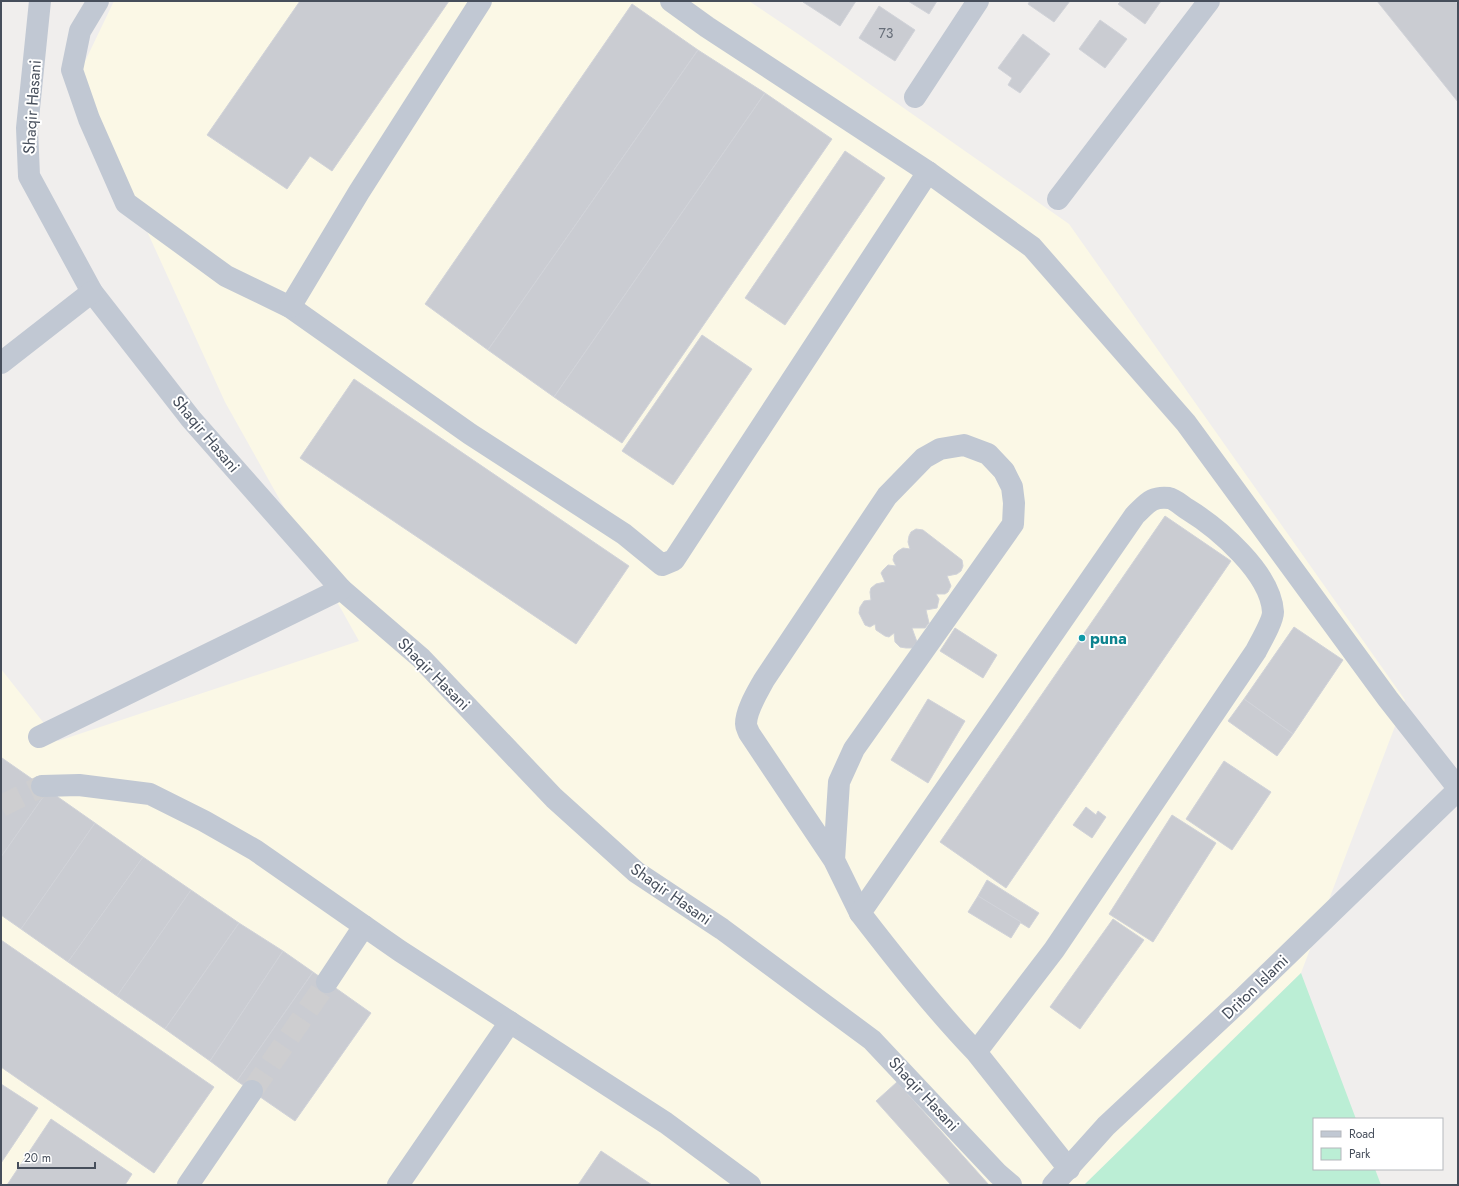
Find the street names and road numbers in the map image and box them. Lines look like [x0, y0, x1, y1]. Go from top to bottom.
street label: Shaqir Hasani [17, 59, 47, 155]
street label: Shaqir Hasani [167, 390, 245, 478]
street label: Shaqir Hasani [393, 633, 475, 715]
street label: Shaqir Hasani [626, 858, 716, 930]
street label: Driton Islami [1217, 949, 1293, 1025]
street label: Shaqir Hasani [883, 1052, 965, 1136]

